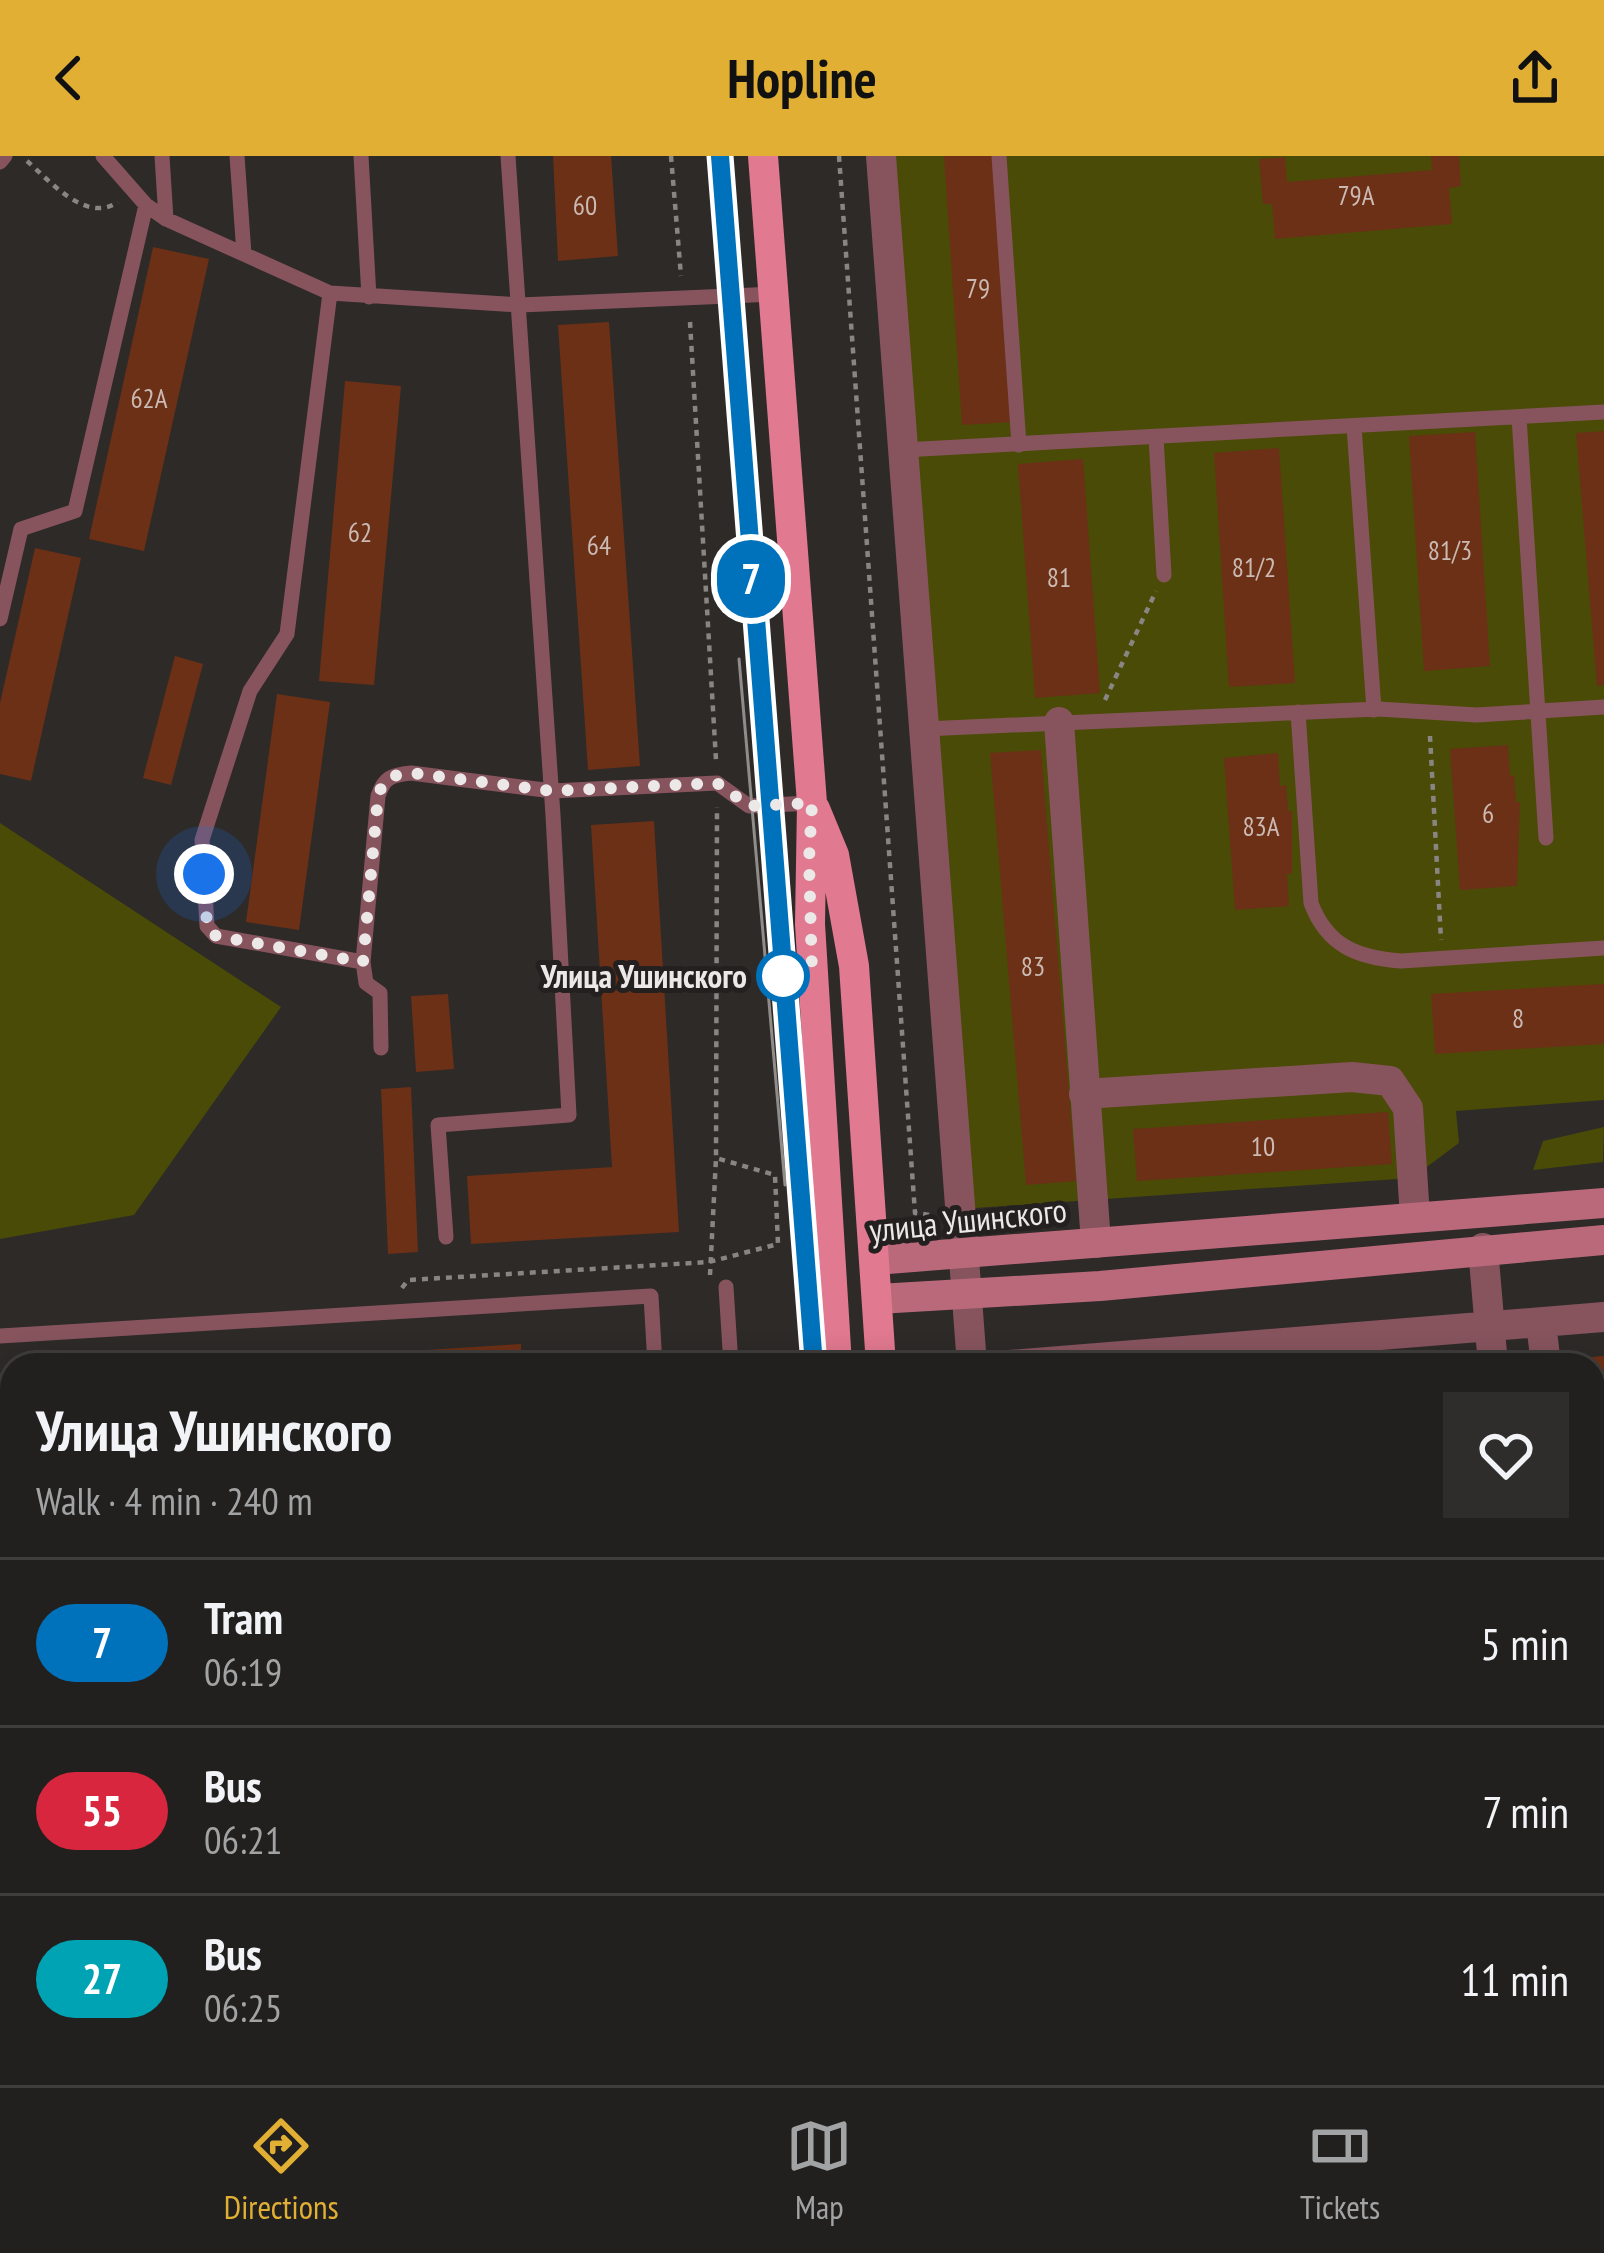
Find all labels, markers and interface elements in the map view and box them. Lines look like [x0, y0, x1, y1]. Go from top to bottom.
text: Hopline [727, 43, 877, 113]
icon: back [36, 45, 102, 111]
icon: share [1502, 45, 1568, 111]
house number: 79А [1337, 178, 1375, 212]
house number: 60 [573, 188, 597, 222]
house number: 79 [966, 271, 990, 305]
house number: 62А [130, 381, 168, 415]
house number: 62 [348, 515, 372, 549]
house number: 64 [587, 528, 611, 562]
house number: 81/3 [1428, 533, 1472, 567]
line badge: 7 [712, 540, 790, 618]
house number: 81/2 [1232, 550, 1276, 584]
text: 7 [741, 551, 761, 606]
house number: 81 [1047, 560, 1071, 594]
house number: 6 [1482, 796, 1494, 830]
house number: 83А [1242, 809, 1280, 843]
your location [174, 844, 234, 904]
house number: 83 [1021, 949, 1045, 983]
marker: Улица Ушинского [758, 951, 808, 1001]
place label: Улица Ушинского [540, 954, 747, 997]
house number: 8 [1512, 1001, 1524, 1035]
house number: 10 [1251, 1129, 1275, 1163]
street label: улица Ушинского [867, 1188, 1069, 1251]
button: heart [1443, 1392, 1569, 1518]
text: Улица Ушинского [36, 1393, 392, 1467]
text: Walk · 4 min · 240 m [36, 1475, 313, 1526]
text: Tram [204, 1588, 283, 1646]
text: 5 min [1480, 1614, 1569, 1672]
text: 7 [92, 1615, 112, 1670]
text: 06:19 [204, 1646, 282, 1697]
text: Bus [204, 1756, 262, 1814]
text: 7 min [1482, 1782, 1569, 1840]
text: 55 [82, 1783, 122, 1838]
text: 06:21 [204, 1814, 282, 1865]
text: Bus [204, 1924, 262, 1982]
text: 11 min [1460, 1950, 1569, 2008]
text: 27 [82, 1951, 122, 2006]
text: 06:25 [204, 1982, 282, 2033]
tab: Directions [224, 2113, 339, 2228]
tab: Map [786, 2113, 852, 2228]
tab: Tickets [1300, 2113, 1380, 2228]

